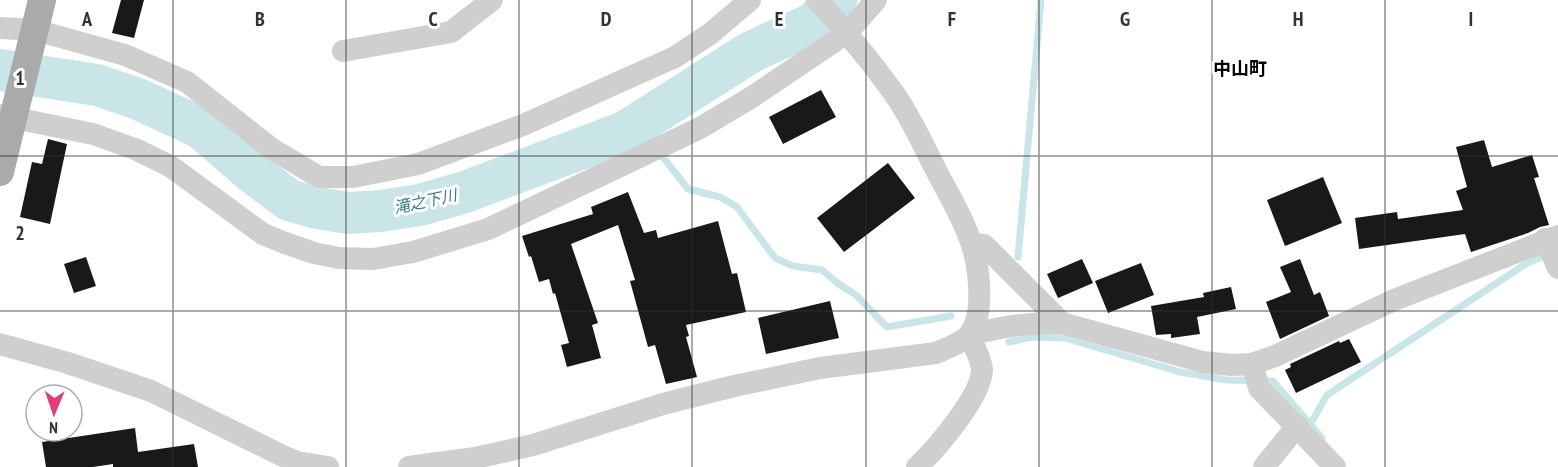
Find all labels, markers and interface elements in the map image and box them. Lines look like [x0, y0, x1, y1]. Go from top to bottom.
text: A [81, 6, 93, 32]
text: B [255, 6, 265, 32]
text: C [428, 6, 438, 32]
text: D [601, 6, 612, 32]
text: E [775, 6, 783, 32]
text: F [948, 6, 956, 32]
text: G [1120, 6, 1130, 32]
text: H [1293, 6, 1303, 32]
text: I [1469, 6, 1473, 32]
district label: 中山町 [1213, 57, 1267, 80]
text: 1 [15, 65, 25, 91]
water label: 滝之下川 [392, 184, 460, 217]
text: 2 [15, 220, 25, 246]
north arrow [24, 383, 84, 443]
text: N [49, 418, 58, 438]

